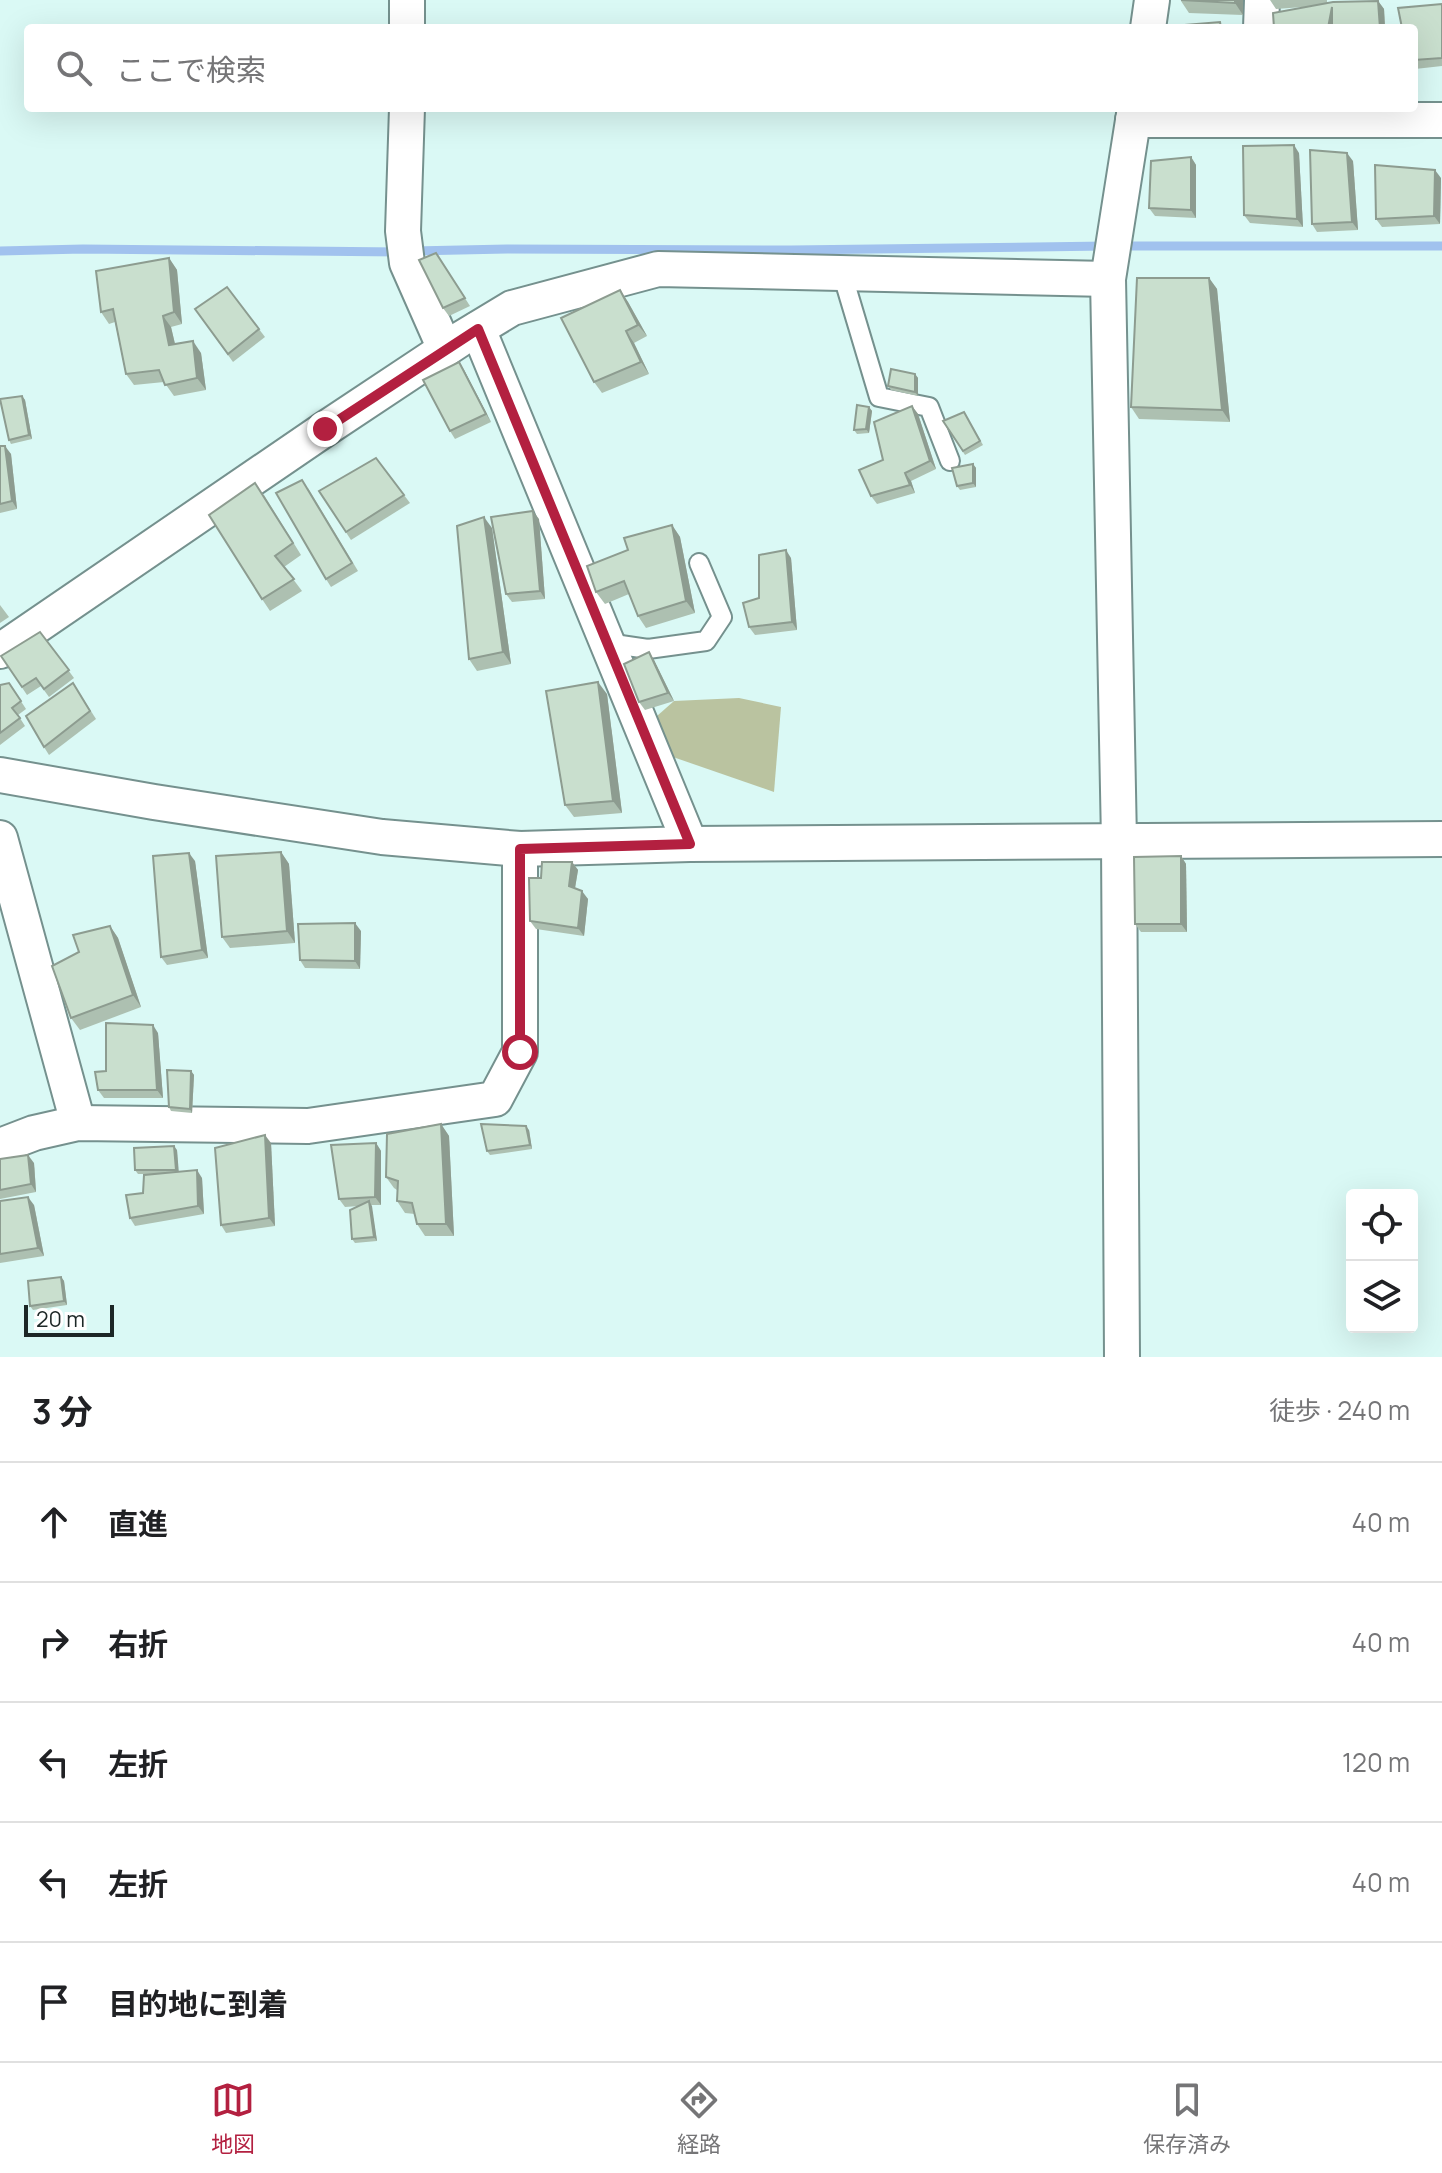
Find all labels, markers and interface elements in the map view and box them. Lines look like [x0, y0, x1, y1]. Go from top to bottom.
search box [24, 24, 1418, 112]
icon: search [52, 46, 96, 90]
text: ここで検索 [116, 49, 266, 90]
route end [307, 411, 343, 447]
route start [502, 1034, 538, 1070]
map controls [1346, 1189, 1418, 1333]
button: locate [1346, 1189, 1418, 1261]
button: layers [1346, 1261, 1418, 1333]
scale bar [24, 1301, 114, 1337]
text: 20 m [36, 1304, 85, 1334]
text: 3 分 [32, 1388, 93, 1434]
text: 徒歩 · 240 m [1269, 1392, 1410, 1428]
icon: ahead [32, 1500, 76, 1544]
text: 直進 [108, 1503, 168, 1544]
text: 40 m [1352, 1504, 1410, 1540]
icon: right [32, 1620, 76, 1664]
text: 右折 [108, 1623, 168, 1664]
text: 40 m [1352, 1624, 1410, 1660]
icon: left [32, 1740, 76, 1784]
text: 左折 [108, 1743, 168, 1784]
text: 120 m [1342, 1744, 1410, 1780]
icon: left [32, 1860, 76, 1904]
text: 左折 [108, 1863, 168, 1904]
text: 40 m [1352, 1864, 1410, 1900]
icon: arrive [32, 1980, 76, 2024]
text: 目的地に到着 [108, 1983, 288, 2024]
tab: 地図 [211, 2078, 255, 2159]
tab: 経路 [677, 2078, 721, 2159]
tab: 保存済み [1143, 2078, 1231, 2159]

